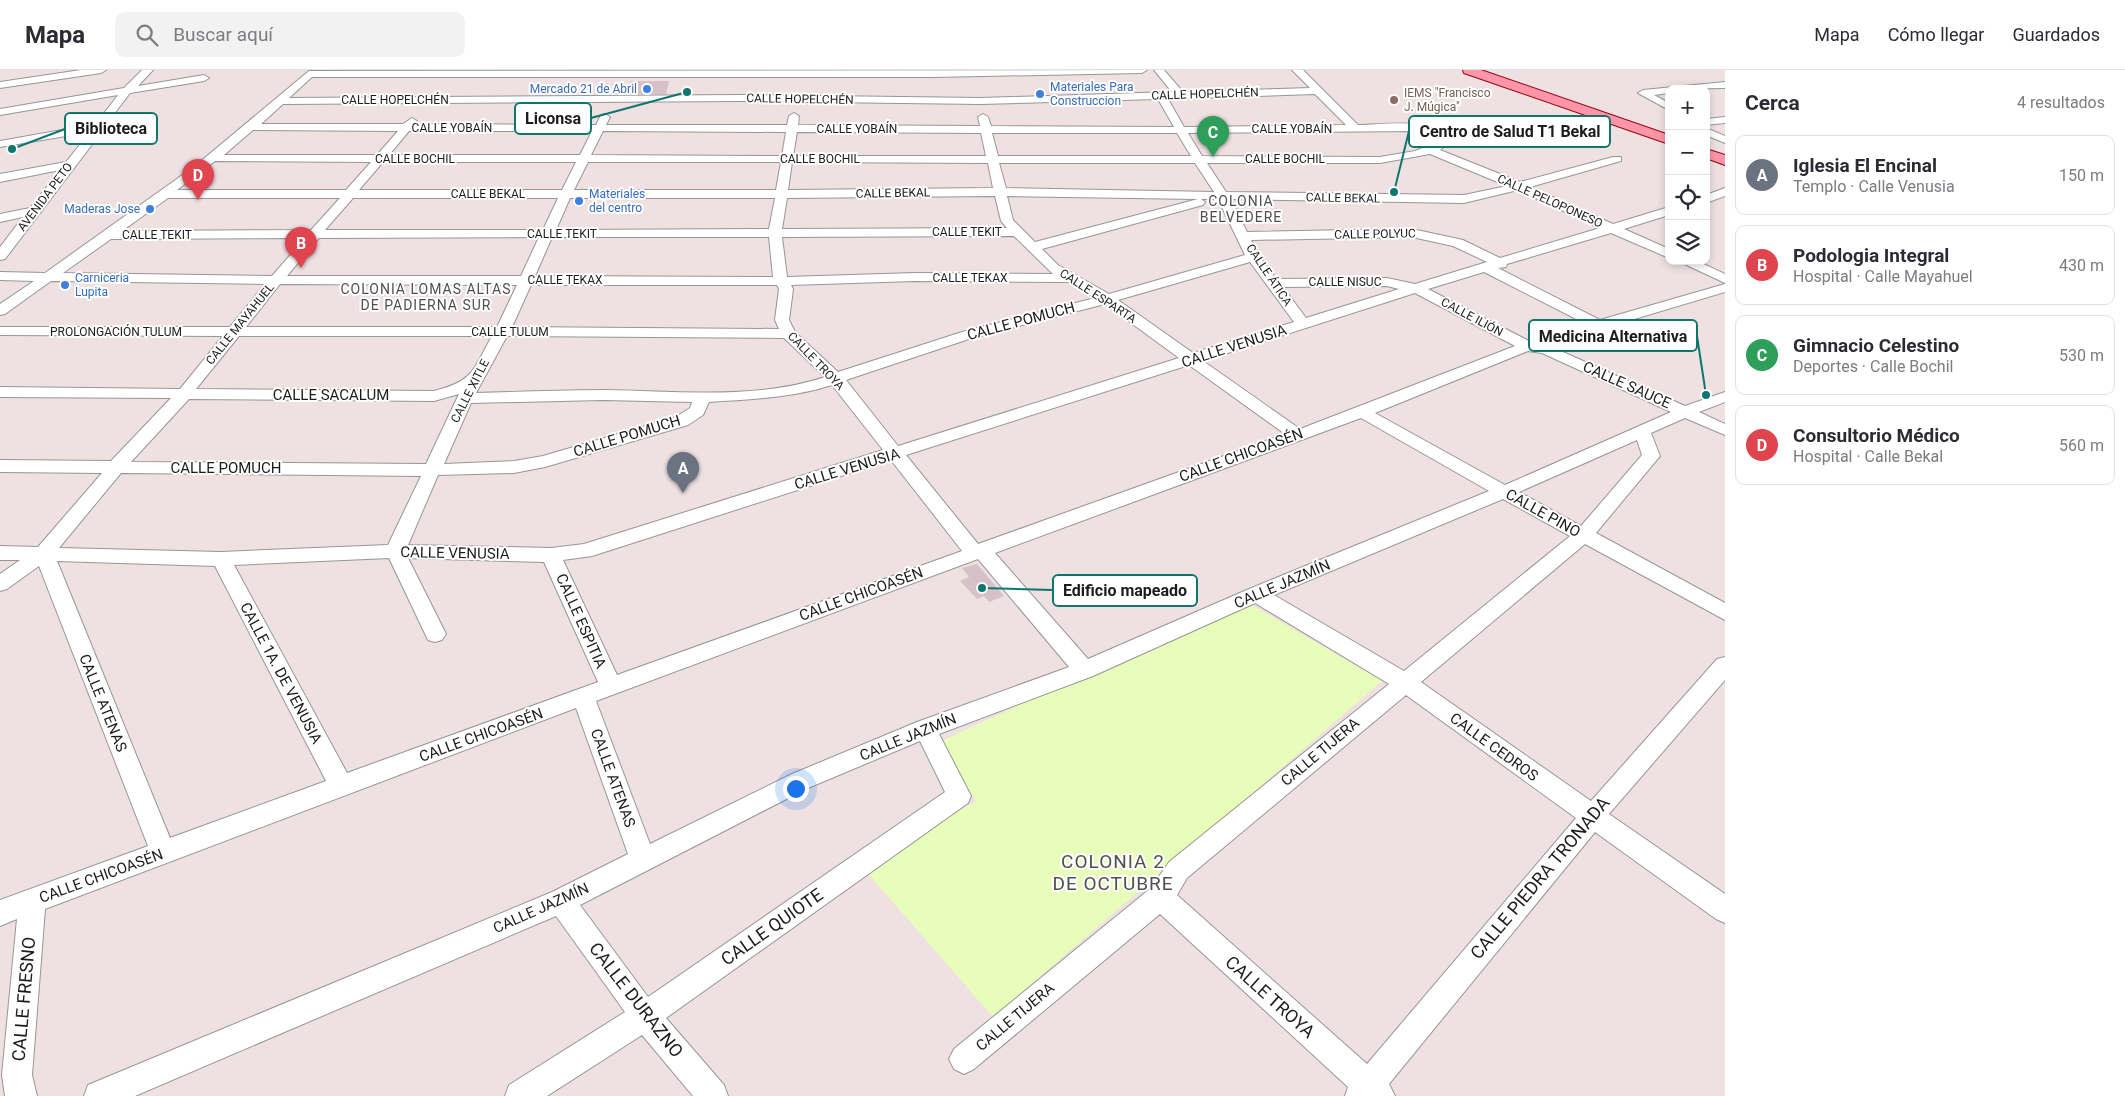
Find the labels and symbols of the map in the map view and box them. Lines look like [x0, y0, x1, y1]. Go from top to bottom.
place label: Materiales Para Construccion [1050, 80, 1134, 108]
place label: Mercado 21 de Abril [530, 82, 637, 96]
marker: Mercado 21 de Abril [641, 83, 653, 95]
street label: CALLE HOPELCHÉN [1151, 84, 1259, 103]
place label: IEMS "Francisco J. Múgica" [1404, 86, 1491, 114]
marker: Materiales Para Construccion [1034, 88, 1046, 100]
street label: CALLE HOPELCHÉN [746, 90, 854, 107]
street label: CALLE HOPELCHÉN [341, 92, 449, 107]
marker: IEMS "Francisco J. Múgica" [1388, 94, 1400, 106]
callout: Liconsa [515, 103, 591, 134]
text: Liconsa [525, 109, 581, 128]
callout: Biblioteca [65, 113, 157, 144]
pin: C [1197, 116, 1229, 157]
callout: Centro de Salud T1 Bekal [1409, 116, 1610, 147]
text: Biblioteca [75, 119, 147, 138]
street label: CALLE YOBAÍN [412, 120, 492, 135]
street label: CALLE YOBAÍN [817, 121, 897, 136]
street label: CALLE YOBAÍN [1252, 121, 1332, 136]
text: Centro de Salud T1 Bekal [1419, 122, 1601, 141]
street label: CALLE BOCHIL [375, 152, 456, 166]
street label: CALLE BOCHIL [780, 152, 861, 166]
street label: CALLE BOCHIL [1245, 152, 1326, 166]
pin: D [182, 159, 214, 200]
street label: AVENIDA PETO [15, 160, 75, 234]
street label: CALLE PELOPONESO [1495, 171, 1605, 231]
street label: CALLE BEKAL [856, 185, 931, 201]
street label: CALLE BEKAL [451, 187, 526, 201]
place label: Materiales del centro [589, 187, 645, 215]
street label: CALLE BEKAL [1306, 190, 1381, 206]
district label: COLONIA BELVEDERE [1200, 193, 1282, 225]
marker: Materiales del centro [573, 195, 585, 207]
place label: Maderas Jose [64, 202, 140, 216]
marker: Maderas Jose [144, 203, 156, 215]
street label: CALLE TEKIT [932, 225, 1002, 239]
street label: CALLE POLYUC [1334, 226, 1416, 242]
pin: B [285, 227, 317, 268]
street label: CALLE TEKIT [527, 227, 597, 241]
street label: CALLE TEKIT [122, 228, 192, 242]
street label: CALLE ÁTICA [1243, 241, 1296, 309]
street label: CALLE ESPARTA [1057, 266, 1139, 326]
place label: Carniceria Lupita [75, 271, 129, 299]
street label: CALLE TEKAX [933, 271, 1008, 285]
street label: CALLE TEKAX [528, 273, 603, 287]
street label: CALLE NISUC [1309, 275, 1382, 289]
marker: Carniceria Lupita [59, 279, 71, 291]
street label: CALLE MAYAHUEL [203, 280, 277, 367]
district label: COLONIA LOMAS ALTAS DE PADIERNA SUR [340, 281, 512, 313]
street label: CALLE ILIÓN [1439, 294, 1506, 339]
street label: CALLE POMUCH [965, 298, 1077, 344]
street label: CALLE VENUSIA [1179, 320, 1289, 371]
callout: Medicina Alternativa [1529, 320, 1697, 351]
street label: PROLONGACIÓN TULUM [50, 324, 182, 339]
street label: CALLE TULUM [471, 325, 549, 339]
text: Medicina Alternativa [1539, 327, 1688, 346]
street label: CALLE TROYA [785, 329, 847, 393]
street label: CALLE XITLE [448, 357, 492, 425]
street label: CALLE SAUCE [1580, 358, 1674, 413]
street label: CALLE SACALUM [273, 386, 389, 404]
street label: CALLE POMUCH [571, 411, 683, 461]
street label: CALLE CHICOASÉN [1177, 424, 1305, 486]
street label: CALLE VENUSIA [792, 444, 902, 494]
pin: A [667, 452, 699, 493]
street label: CALLE POMUCH [170, 459, 282, 477]
street label: CALLE PINO [1503, 485, 1583, 541]
street label: CALLE VENUSIA [400, 543, 510, 563]
street label: CALLE JAZMÍN [1231, 556, 1333, 612]
street label: CALLE CHICOASÉN [797, 563, 925, 625]
street label: CALLE ESPITIA [552, 571, 610, 671]
callout: Edificio mapeado [1053, 575, 1197, 606]
text: Edificio mapeado [1063, 581, 1187, 600]
street label: CALLE 1A. DE VENUSIA [236, 599, 326, 747]
street label: CALLE ATENAS [75, 652, 131, 755]
street label: CALLE CHICOASÉN [417, 704, 545, 766]
street label: CALLE JAZMÍN [857, 709, 959, 765]
street label: CALLE CEDROS [1446, 709, 1542, 785]
street label: CALLE TIJERA [1277, 714, 1363, 790]
street label: CALLE ATENAS [587, 726, 639, 830]
your location [783, 776, 809, 802]
street label: CALLE PIEDRA TRONADA [1466, 792, 1614, 963]
street label: CALLE CHICOASÉN [37, 845, 165, 907]
district label: COLONIA 2 DE OCTUBRE [1052, 850, 1174, 895]
street label: CALLE JAZMÍN [490, 879, 592, 937]
street label: CALLE QUIOTE [717, 884, 827, 969]
street label: CALLE FRESNO [8, 936, 39, 1062]
street label: CALLE DURAZNO [585, 938, 688, 1061]
street label: CALLE TROYA [1221, 951, 1319, 1042]
street label: CALLE TIJERA [972, 979, 1058, 1055]

